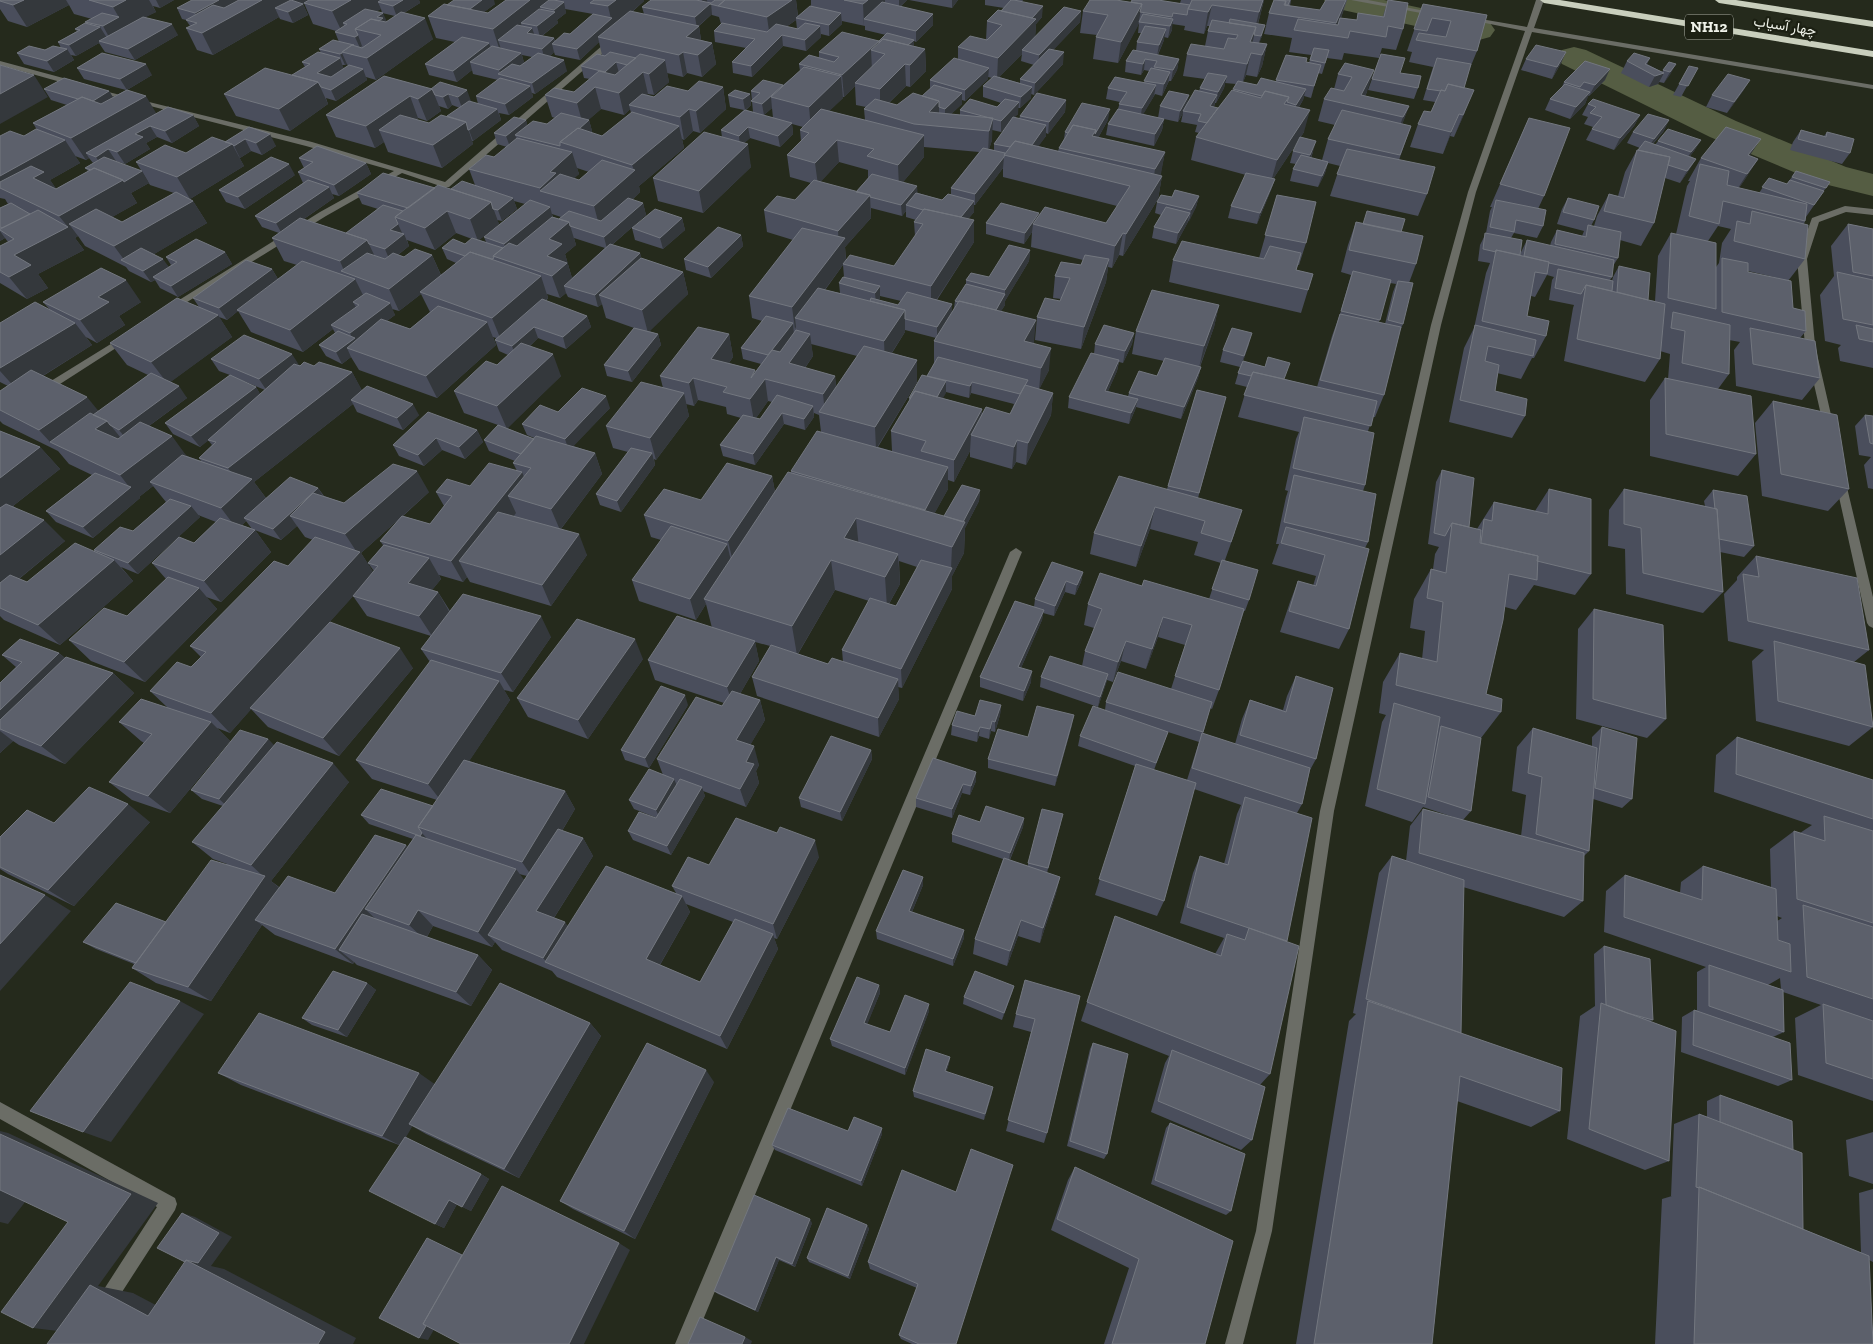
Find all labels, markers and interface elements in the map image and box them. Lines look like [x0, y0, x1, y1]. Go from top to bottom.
street label: چهار آسیاب [1752, 13, 1818, 40]
road number: NH12 [1685, 15, 1733, 40]

